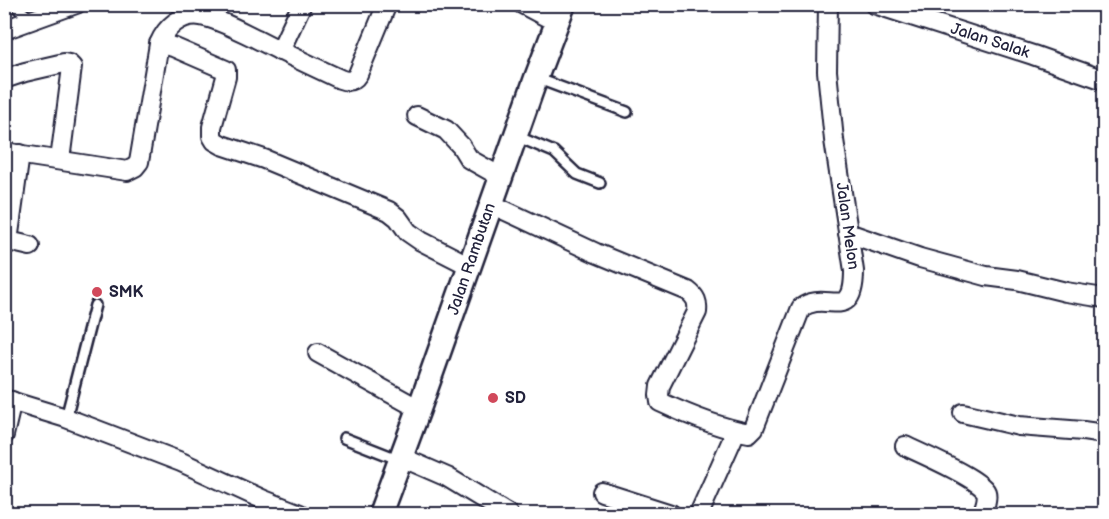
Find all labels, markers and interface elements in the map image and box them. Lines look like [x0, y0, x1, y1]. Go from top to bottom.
street label: Jalan Salak [948, 19, 1032, 63]
street label: Jalan Melon [831, 181, 863, 271]
street label: Jalan Rambutan [444, 201, 500, 317]
place label: SMK [109, 283, 144, 302]
marker: SMK [90, 285, 104, 299]
place label: SD [505, 389, 526, 408]
marker: SD [486, 391, 500, 405]

